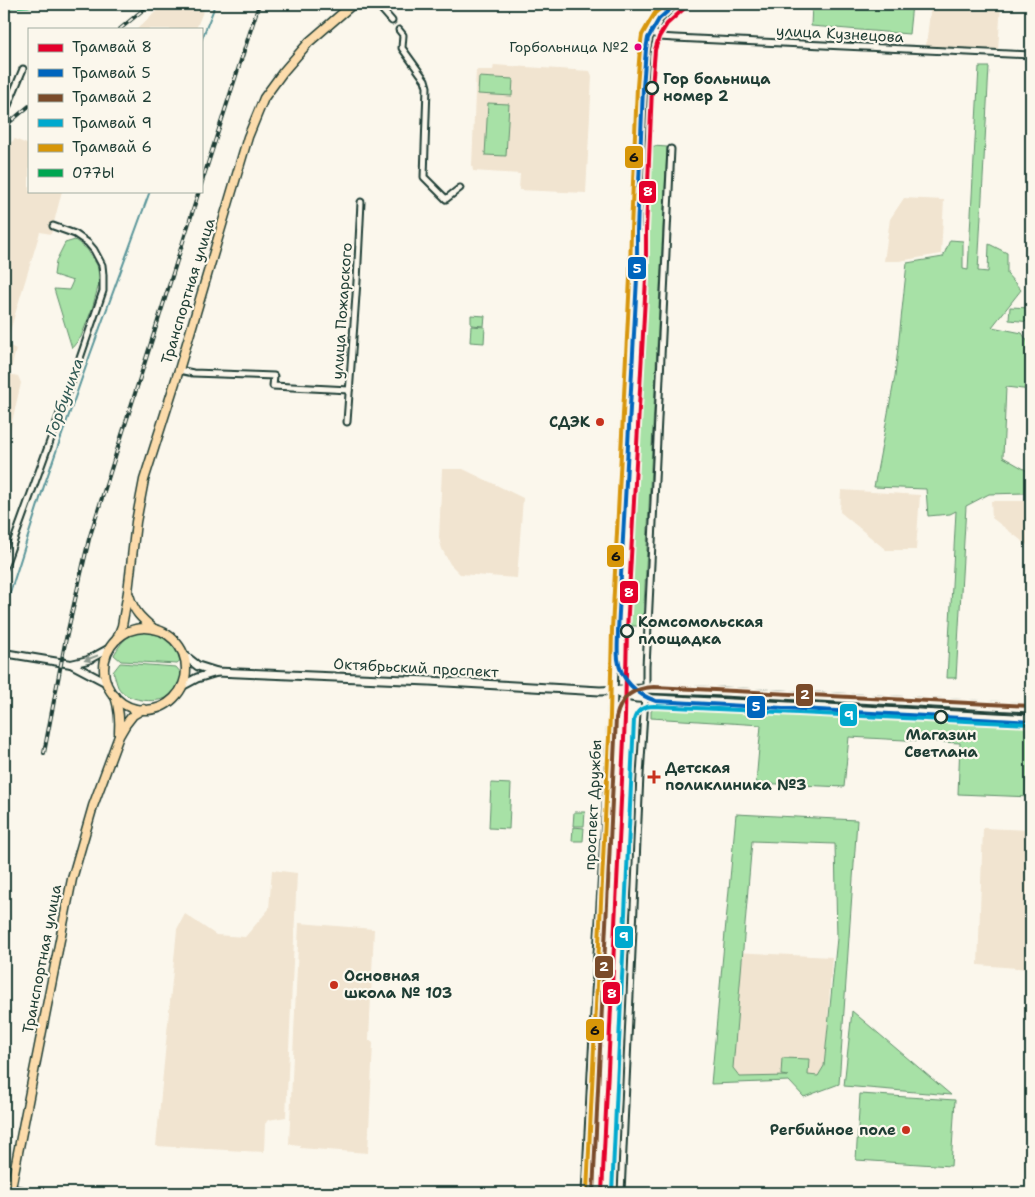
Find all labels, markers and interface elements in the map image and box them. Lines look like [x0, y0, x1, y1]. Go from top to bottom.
street label: улица Кузнецова [776, 21, 905, 47]
legend [28, 28, 202, 192]
text: Трамвай 8 [72, 37, 152, 57]
place label: Горбольница №2 [509, 38, 629, 56]
marker: Горбольница №2 [633, 42, 643, 52]
text: Трамвай 5 [72, 63, 151, 83]
place label: Гор больница номер 2 [663, 69, 771, 106]
marker: Гор больница номер 2 [645, 81, 659, 95]
text: Трамвай 2 [72, 87, 152, 107]
text: Трамвай 9 [72, 113, 152, 133]
text: Трамвай 6 [72, 137, 152, 157]
line badge: 6 [624, 145, 644, 169]
text: 6 [629, 148, 639, 166]
text: 077Ы [72, 163, 114, 183]
line badge: 8 [638, 180, 657, 204]
text: 8 [643, 182, 653, 200]
street label: Транспортная улица [156, 215, 220, 366]
street label: улица Пожарского [327, 242, 357, 380]
line badge: 5 [627, 256, 647, 280]
text: 5 [633, 259, 642, 277]
water label: Горбуниха [41, 355, 88, 439]
place label: СДЭК [549, 412, 591, 432]
marker: СДЭК [594, 416, 606, 428]
line badge: 6 [606, 544, 625, 568]
text: 6 [611, 547, 621, 565]
line badge: 8 [619, 580, 639, 604]
text: 8 [624, 583, 634, 601]
place label: Комсомольская площадка [638, 612, 764, 649]
marker: Комсомольская площадка [620, 624, 634, 638]
one-way arrow [83, 654, 98, 662]
street label: Октябрьский проспект [333, 654, 500, 682]
line badge: 2 [795, 683, 814, 707]
text: 2 [800, 685, 810, 703]
line badge: 5 [746, 695, 766, 719]
text: 5 [752, 697, 761, 715]
line badge: 9 [839, 703, 858, 727]
text: 9 [844, 706, 854, 724]
marker: Магазин Светлана [934, 710, 948, 724]
place label: Магазин Светлана [904, 725, 978, 762]
street label: проспект Дружбы [580, 739, 606, 871]
place label: Детская поликлиника №3 [665, 758, 806, 795]
marker: Детская поликлиника №3 [647, 770, 661, 784]
street label: Транспортная улица [18, 882, 66, 1035]
line badge: 9 [614, 925, 634, 949]
text: 9 [619, 927, 629, 945]
line badge: 2 [594, 955, 614, 979]
text: 2 [599, 957, 609, 975]
place label: Основная школа № 103 [344, 966, 452, 1003]
marker: Основная школа № 103 [328, 979, 340, 991]
line badge: 8 [602, 981, 621, 1005]
text: 8 [607, 984, 617, 1002]
line badge: 6 [585, 1018, 605, 1042]
text: 6 [590, 1021, 600, 1039]
place label: Регбийное поле [770, 1120, 896, 1140]
marker: Регбийное поле [900, 1124, 912, 1136]

